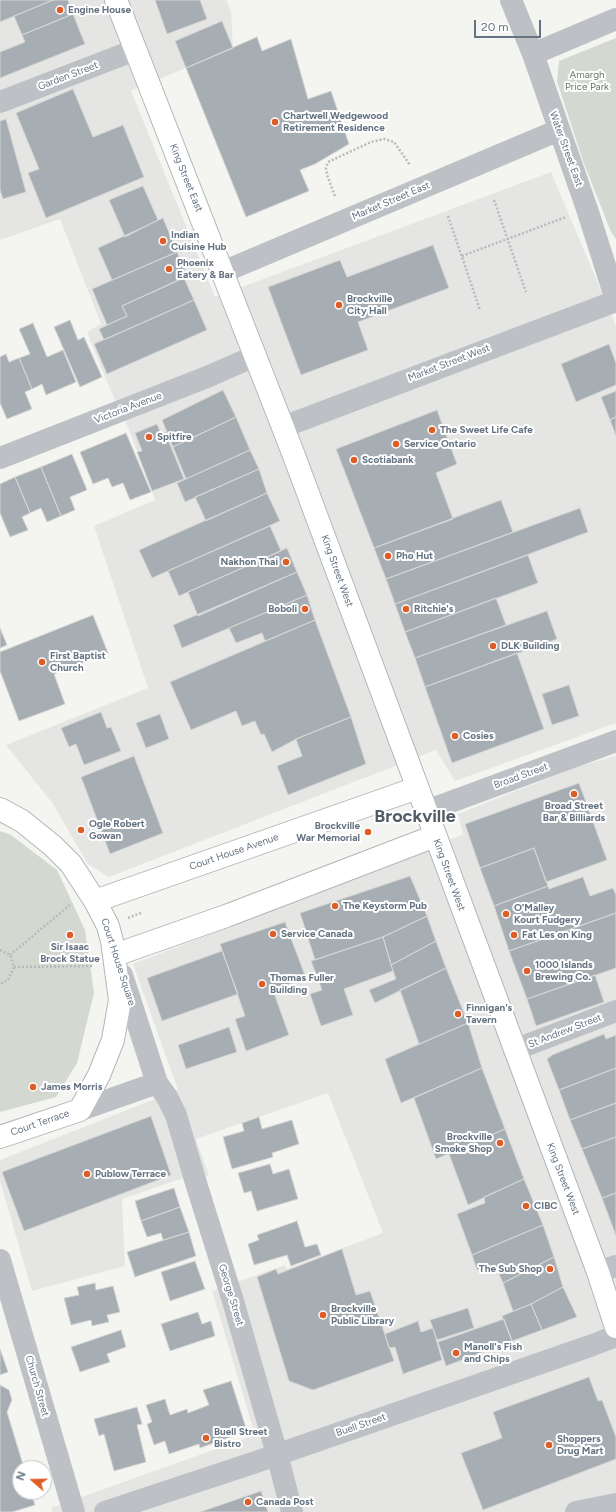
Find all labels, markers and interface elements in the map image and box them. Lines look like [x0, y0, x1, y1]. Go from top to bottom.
place label: Engine House [68, 4, 131, 16]
marker: Engine House [55, 5, 65, 15]
scale bar [476, 12, 543, 38]
text: 20 m [481, 20, 509, 34]
street label: Garden Street [36, 59, 100, 93]
park label: Amargh Price Park [565, 69, 609, 92]
place label: Chartwell Wedgewood Retirement Residence [283, 110, 388, 134]
street label: Water Street East [547, 110, 585, 188]
marker: Chartwell Wedgewood Retirement Residence [270, 117, 280, 127]
street label: King Street East [167, 142, 205, 214]
street label: Market Street East [350, 179, 432, 223]
place label: Indian Cuisine Hub [171, 229, 227, 252]
marker: Indian Cuisine Hub [158, 236, 168, 246]
place label: Phoenix Eatery & Bar [177, 257, 234, 280]
marker: Phoenix Eatery & Bar [164, 264, 174, 274]
place label: Brockville City Hall [347, 293, 392, 316]
marker: Brockville City Hall [334, 300, 344, 310]
street label: Market Street West [406, 342, 492, 384]
street label: Victoria Avenue [93, 390, 163, 426]
place label: The Sweet Life Cafe [440, 424, 533, 436]
marker: The Sweet Life Cafe [427, 425, 437, 435]
place label: Spitfire [157, 431, 192, 443]
marker: Spitfire [144, 432, 154, 442]
place label: Service Ontario [404, 438, 476, 450]
marker: Service Ontario [391, 439, 401, 449]
place label: Scotiabank [362, 454, 414, 466]
marker: Scotiabank [349, 455, 359, 465]
street label: King Street West [318, 533, 356, 609]
place label: Pho Hut [396, 550, 433, 562]
marker: Pho Hut [383, 551, 393, 561]
place label: Nakhon Thai [221, 556, 278, 568]
marker: Nakhon Thai [281, 557, 291, 567]
place label: Boboli [268, 603, 297, 615]
place label: Ritchie's [414, 603, 453, 615]
marker: Boboli [300, 604, 310, 614]
marker: Ritchie's [401, 604, 411, 614]
place label: DLK Building [501, 640, 560, 652]
marker: DLK Building [488, 641, 498, 651]
place label: First Baptist Church [50, 650, 106, 674]
marker: First Baptist Church [37, 657, 47, 667]
place label: Cosies [463, 730, 494, 742]
marker: Cosies [450, 731, 460, 741]
street label: Broad Street [492, 761, 550, 791]
marker: Broad Street Bar & Billiards [569, 789, 579, 799]
place label: Broad Street Bar & Billiards [543, 800, 605, 824]
district label: Brockville [374, 806, 456, 828]
place label: Ogle Robert Gowan [89, 818, 145, 842]
place label: Brockville War Memorial [296, 820, 360, 844]
marker: Ogle Robert Gowan [76, 825, 86, 835]
marker: Brockville War Memorial [363, 827, 373, 837]
street label: Court House Avenue [188, 831, 280, 873]
street label: King Street West [430, 837, 468, 913]
place label: The Keystorm Pub [343, 900, 427, 912]
marker: The Keystorm Pub [330, 901, 340, 911]
place label: O'Malley Kourt Fudgery [514, 902, 580, 926]
marker: O'Malley Kourt Fudgery [501, 909, 511, 919]
street label: Court House Square [98, 917, 138, 1007]
place label: Service Canada [281, 928, 353, 940]
marker: Service Canada [268, 929, 278, 939]
place label: Fat Les on King [522, 929, 592, 941]
marker: Sir Isaac Brock Statue [65, 930, 75, 940]
marker: Fat Les on King [509, 930, 519, 940]
place label: Sir Isaac Brock Statue [40, 941, 100, 964]
place label: 1000 Islands Brewing Co. [535, 959, 593, 982]
marker: 1000 Islands Brewing Co. [522, 966, 532, 976]
place label: Thomas Fuller Building [270, 972, 334, 996]
marker: Thomas Fuller Building [257, 979, 267, 989]
place label: Finnigan's Tavern [466, 1002, 512, 1026]
marker: Finnigan's Tavern [453, 1009, 463, 1019]
street label: St Andrew Street [527, 1011, 603, 1051]
place label: James Morris [41, 1081, 102, 1093]
marker: James Morris [28, 1082, 38, 1092]
street label: Court Terrace [9, 1107, 71, 1139]
place label: Brockville Smoke Shop [435, 1131, 492, 1154]
marker: Brockville Smoke Shop [495, 1138, 505, 1148]
street label: King Street West [544, 1141, 582, 1217]
place label: Publow Terrace [95, 1168, 166, 1180]
marker: Publow Terrace [82, 1169, 92, 1179]
place label: CIBC [534, 1200, 558, 1212]
marker: CIBC [521, 1201, 531, 1211]
street label: George Street [216, 1263, 246, 1327]
place label: The Sub Shop [479, 1263, 542, 1275]
marker: The Sub Shop [545, 1264, 555, 1274]
place label: Brockville Public Library [331, 1303, 394, 1326]
marker: Brockville Public Library [318, 1310, 328, 1320]
place label: Manoll's Fish and Chips [464, 1341, 522, 1364]
marker: Manoll's Fish and Chips [451, 1348, 461, 1358]
street label: Church Street [23, 1354, 51, 1418]
street label: Buell Street [334, 1411, 388, 1439]
place label: Buell Street Bistro [214, 1426, 268, 1450]
marker: Buell Street Bistro [201, 1433, 211, 1443]
place label: Shoppers Drug Mart [557, 1433, 604, 1456]
marker: Shoppers Drug Mart [544, 1440, 554, 1450]
north arrow [12, 1460, 52, 1500]
text: N [14, 1470, 29, 1482]
place label: Canada Post [256, 1496, 314, 1508]
marker: Canada Post [243, 1497, 253, 1507]

